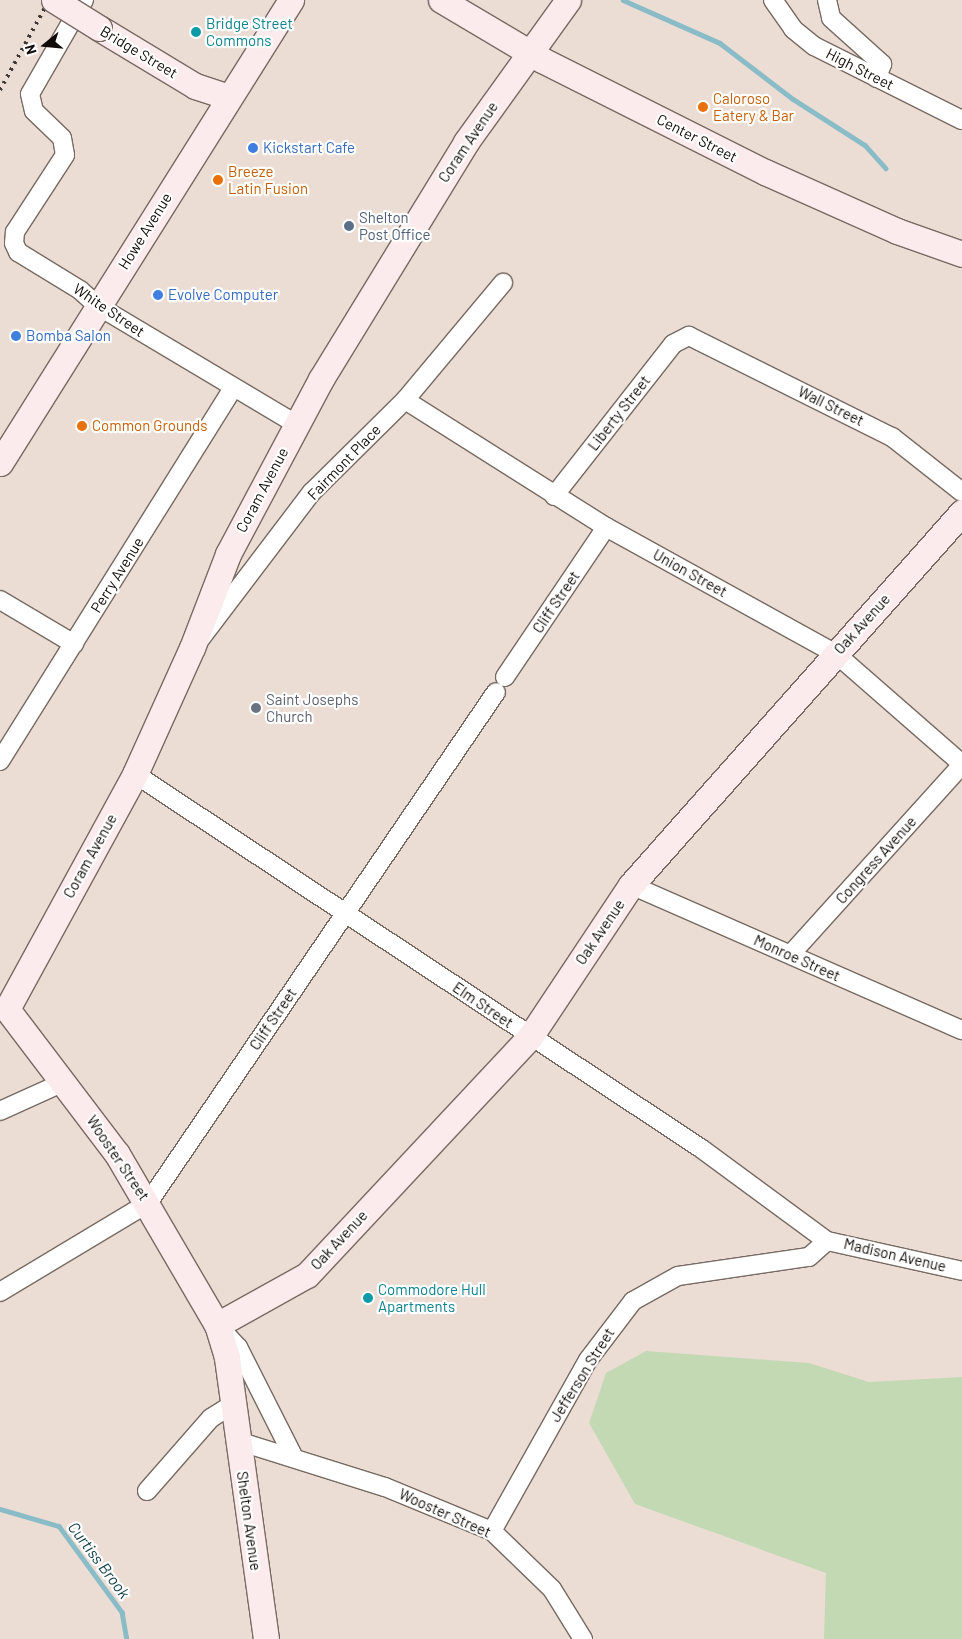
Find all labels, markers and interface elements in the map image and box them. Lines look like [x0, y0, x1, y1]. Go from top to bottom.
place label: Bridge Street Commons [206, 14, 293, 49]
north arrow [20, 20, 70, 70]
street label: Bridge Street [97, 22, 181, 82]
marker: Bridge Street Commons [190, 26, 202, 38]
text: N [21, 43, 40, 56]
street label: High Street [823, 44, 897, 94]
place label: Caloroso Eatery & Bar [713, 89, 794, 124]
street label: Coram Avenue [434, 98, 502, 186]
marker: Caloroso Eatery & Bar [697, 101, 709, 113]
street label: Center Street [654, 110, 740, 166]
place label: Kickstart Cafe [263, 139, 355, 157]
marker: Kickstart Cafe [247, 142, 259, 154]
place label: Breeze Latin Fusion [228, 162, 308, 197]
marker: Breeze Latin Fusion [212, 174, 224, 186]
street label: Howe Avenue [114, 189, 176, 273]
place label: Shelton Post Office [359, 208, 431, 243]
marker: Shelton Post Office [343, 220, 355, 232]
street label: White Street [70, 280, 148, 340]
place label: Evolve Computer [168, 286, 278, 304]
marker: Evolve Computer [152, 289, 164, 301]
place label: Bomba Salon [26, 327, 111, 345]
marker: Bomba Salon [10, 330, 22, 342]
street label: Liberty Street [584, 372, 654, 454]
street label: Wall Street [795, 382, 867, 430]
place label: Common Grounds [92, 417, 207, 435]
marker: Common Grounds [76, 420, 88, 432]
street label: Fairmont Place [304, 421, 384, 503]
street label: Coram Avenue [232, 445, 292, 535]
street label: Perry Avenue [87, 534, 147, 616]
street label: Union Street [650, 545, 730, 601]
street label: Cliff Street [529, 568, 583, 636]
street label: Oak Avenue [830, 590, 894, 658]
place label: Saint Josephs Church [266, 690, 358, 725]
marker: Saint Josephs Church [250, 702, 262, 714]
street label: Coram Avenue [59, 811, 121, 901]
street label: Congress Avenue [832, 813, 920, 907]
street label: Oak Avenue [572, 896, 628, 968]
street label: Monroe Street [751, 931, 843, 985]
street label: Elm Street [449, 978, 517, 1032]
street label: Cliff Street [246, 985, 300, 1053]
street label: Wooster Street [83, 1112, 153, 1204]
street label: Oak Avenue [307, 1206, 371, 1274]
street label: Madison Avenue [842, 1234, 948, 1276]
place label: Commodore Hull Apartments [378, 1280, 486, 1315]
marker: Commodore Hull Apartments [362, 1292, 374, 1304]
street label: Jefferson Street [546, 1325, 618, 1425]
street label: Shelton Avenue [233, 1470, 265, 1572]
street label: Wooster Street [396, 1485, 494, 1541]
water label: Curtiss Brook [64, 1518, 134, 1602]

